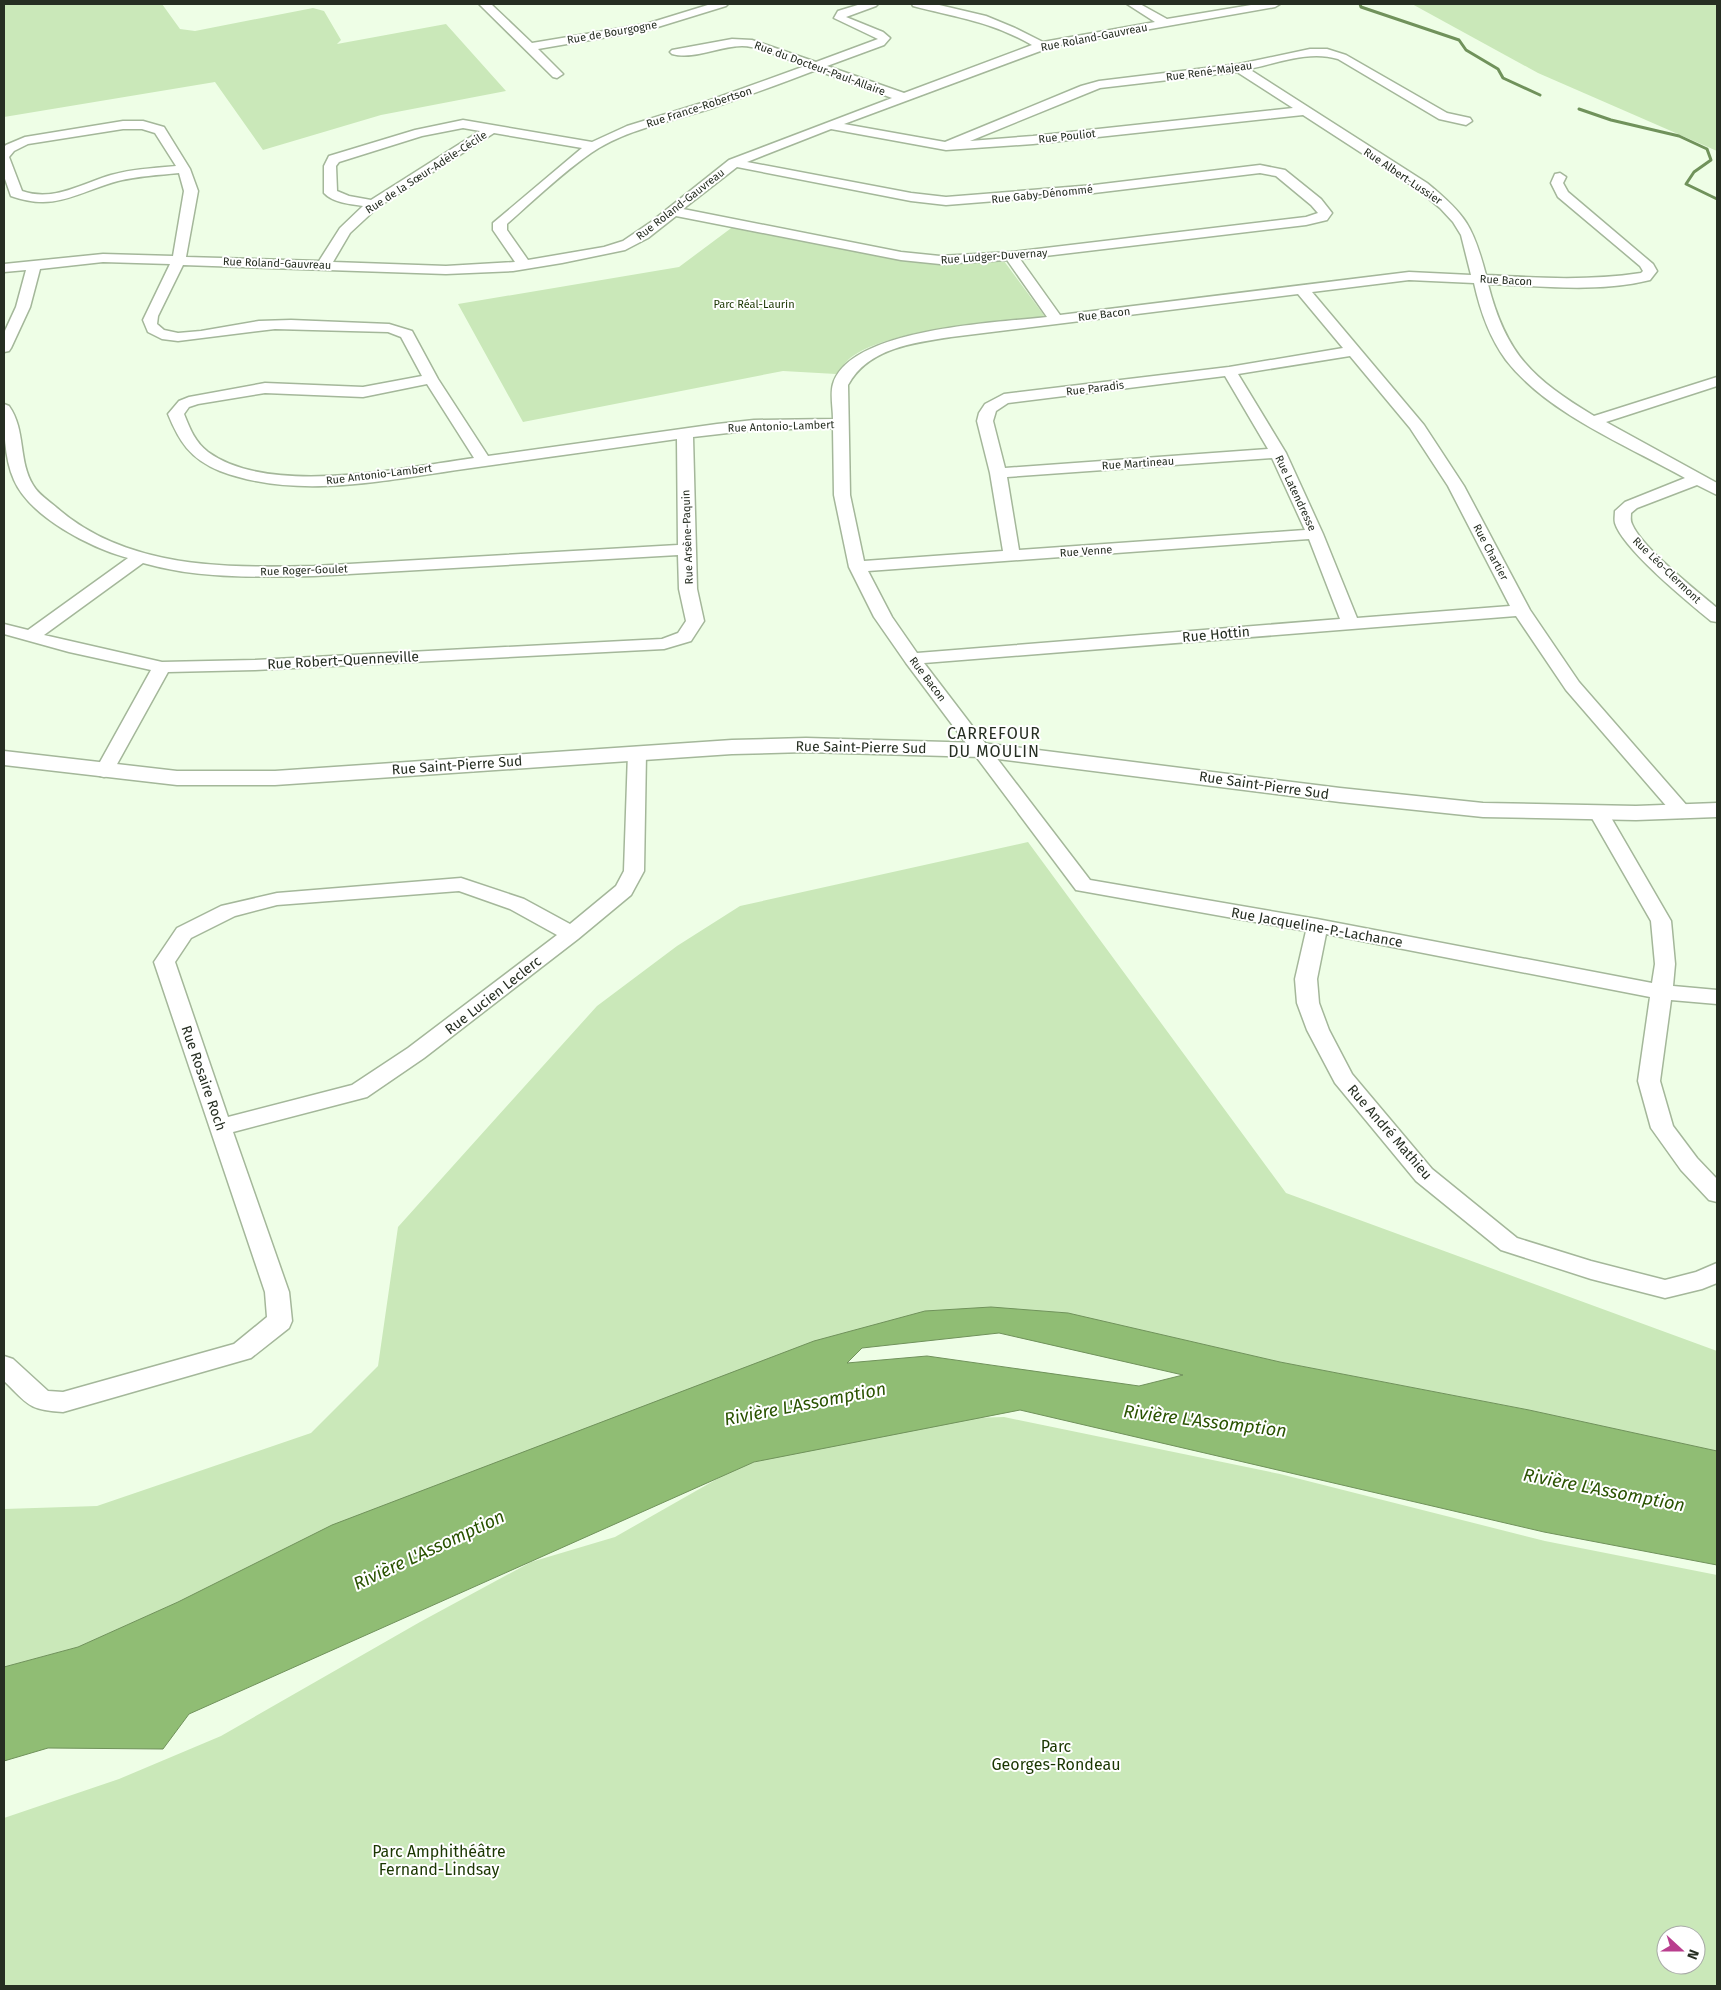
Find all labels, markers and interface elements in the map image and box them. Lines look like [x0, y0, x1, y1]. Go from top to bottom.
street label: Rue de Bourgogne [566, 18, 658, 47]
street label: Rue Roland-Gauvreau [1040, 21, 1149, 54]
street label: Rue du Docteur-Paul-Allaire [753, 39, 887, 98]
street label: Rue René-Majeau [1165, 59, 1253, 84]
street label: Rue France-Robertson [645, 84, 754, 131]
street label: Rue Pouliot [1038, 127, 1096, 146]
street label: Rue de la Sœur-Adèle-Cécile [363, 128, 489, 217]
street label: Rue Albert-Lussier [1361, 145, 1445, 208]
street label: Rue Roland-Gauvreau [634, 166, 727, 243]
street label: Rue Gaby-Dénommé [991, 183, 1093, 206]
street label: Rue Ludger-Duvernay [940, 246, 1048, 267]
street label: Rue Roland-Gauvreau [223, 255, 331, 272]
street label: Rue Bacon [1479, 273, 1533, 288]
park label: Parc Réal-Laurin [713, 298, 795, 311]
street label: Rue Bacon [1077, 305, 1131, 324]
street label: Rue Paradis [1065, 378, 1125, 399]
street label: Rue Antonio-Lambert [727, 418, 835, 435]
street label: Rue Latendresse [1272, 453, 1319, 533]
street label: Rue Martineau [1101, 454, 1175, 473]
street label: Rue Antonio-Lambert [325, 462, 433, 487]
street label: Rue Arsène-Paquin [679, 489, 696, 585]
street label: Rue Chartier [1470, 522, 1511, 583]
street label: Rue Léo-Clermont [1630, 535, 1703, 606]
street label: Rue Venne [1059, 543, 1113, 560]
street label: Rue Roger-Goulet [260, 562, 348, 579]
street label: Rue Hottin [1181, 623, 1251, 646]
street label: Rue Robert-Quenneville [267, 648, 419, 673]
street label: Rue Bacon [907, 654, 949, 704]
district label: CARREFOUR DU MOULIN [947, 724, 1041, 761]
street label: Rue Saint-Pierre Sud [795, 738, 927, 757]
street label: Rue Saint-Pierre Sud [391, 752, 523, 779]
street label: Rue Saint-Pierre Sud [1198, 768, 1330, 803]
street label: Rue Jacqueline-P.-Lachance [1230, 904, 1404, 951]
street label: Rue Lucien Leclerc [442, 952, 545, 1038]
street label: Rue Rosaire Roch [178, 1023, 229, 1133]
street label: Rue André Mathieu [1344, 1081, 1436, 1183]
water label: Rivière L'Assomption [722, 1378, 888, 1430]
water label: Rivière L'Assomption [1122, 1400, 1288, 1442]
water label: Rivière L'Assomption [1521, 1464, 1687, 1516]
water label: Rivière L'Assomption [350, 1505, 508, 1595]
park label: Parc Georges-Rondeau [992, 1737, 1120, 1774]
park label: Parc Amphithéâtre Fernand-Lindsay [372, 1842, 506, 1879]
north arrow [1656, 1925, 1706, 1975]
text: N [1683, 1947, 1702, 1962]

